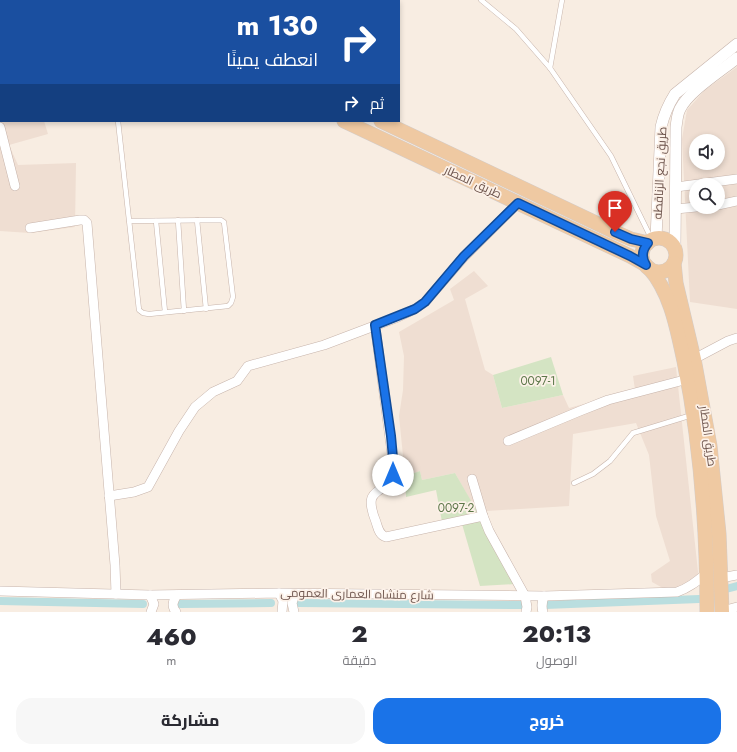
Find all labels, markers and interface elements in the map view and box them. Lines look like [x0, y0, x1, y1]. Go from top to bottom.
text: 130 m [236, 5, 318, 46]
icon: right [332, 16, 384, 68]
text: انعطف يمينًا [226, 47, 318, 73]
icon: right [340, 92, 362, 114]
text: ثم [370, 93, 384, 115]
street label: طريق نجع الزناقطه [649, 126, 671, 220]
map controls [689, 134, 725, 214]
button: sound [689, 134, 725, 170]
street label: طريق المطار [440, 160, 505, 203]
button: search [689, 178, 725, 214]
pin [598, 191, 632, 232]
icon: arrive [604, 197, 626, 219]
park label: 0097-1 [520, 372, 556, 390]
street label: طريق المطار [695, 403, 721, 468]
position arrow [372, 454, 414, 496]
park label: 0097-2 [438, 499, 474, 517]
street label: شارع منشاه العمارى العمومى [280, 584, 434, 604]
text: 2 [351, 616, 368, 651]
text: 20:13 [522, 616, 591, 651]
text: 460 [146, 619, 197, 654]
text: m [166, 651, 176, 670]
text: دقيقة [343, 651, 376, 670]
text: الوصول [536, 651, 577, 670]
button: مشاركة [16, 698, 365, 744]
button: خروج [373, 698, 721, 744]

